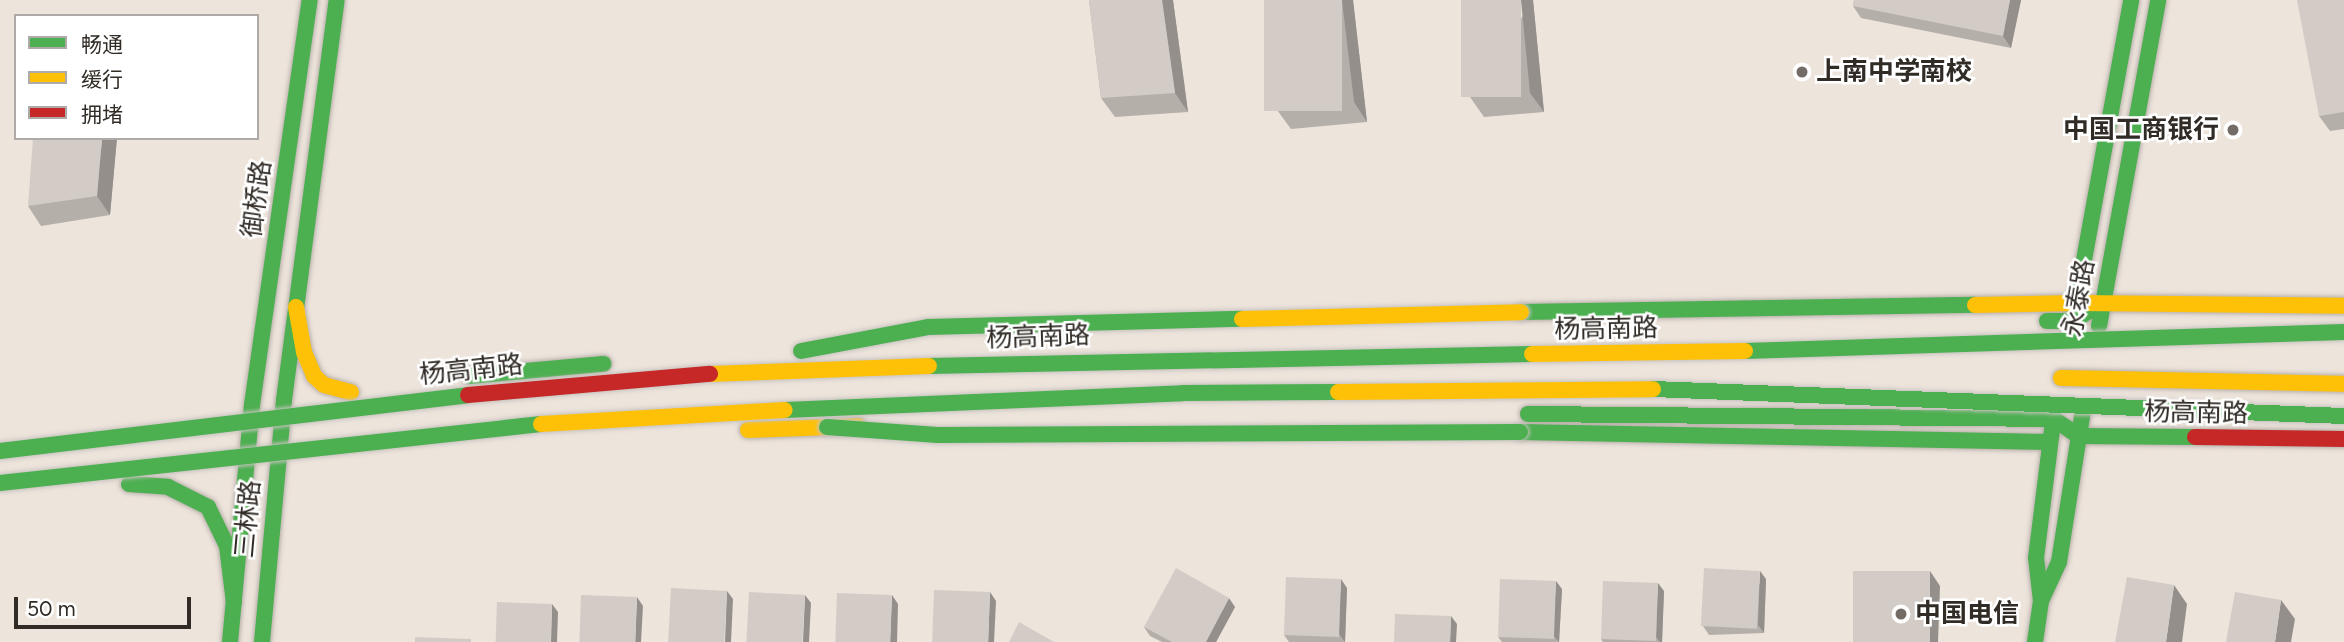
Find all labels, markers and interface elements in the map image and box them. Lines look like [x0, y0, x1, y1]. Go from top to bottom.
legend [14, 14, 259, 140]
text: 畅通 [81, 32, 123, 57]
place label: 上南中学南校 [1816, 56, 1972, 88]
marker: 上南中学南校 [1794, 64, 1810, 80]
text: 缓行 [81, 67, 123, 92]
text: 拥堵 [81, 102, 123, 127]
place label: 中国工商银行 [2063, 114, 2219, 146]
marker: 中国工商银行 [2225, 122, 2241, 138]
street label: 御桥路 [236, 158, 278, 240]
street label: 永泰路 [2057, 257, 2101, 339]
street label: 杨高南路 [1554, 312, 1658, 346]
street label: 杨高南路 [985, 320, 1091, 354]
street label: 杨高南路 [418, 349, 524, 391]
street label: 杨高南路 [2144, 396, 2248, 430]
street label: 三林路 [229, 479, 267, 559]
scale bar [18, 582, 194, 626]
text: 50 m [27, 596, 76, 621]
place label: 中国电信 [1915, 598, 2019, 630]
marker: 中国电信 [1893, 606, 1909, 622]

